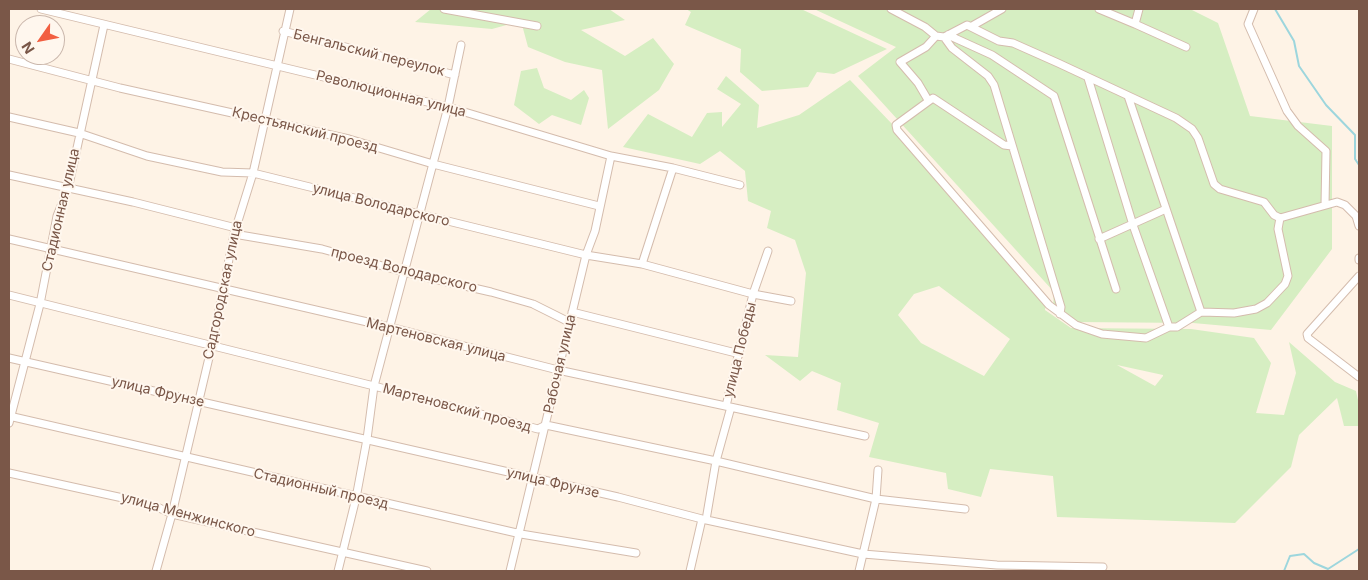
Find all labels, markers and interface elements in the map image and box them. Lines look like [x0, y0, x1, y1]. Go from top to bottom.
north arrow [15, 15, 65, 65]
street label: Бенгальский переулок [292, 26, 446, 80]
text: N [18, 39, 38, 57]
street label: Революционная улица [314, 67, 468, 121]
street label: Крестьянский проезд [230, 104, 380, 156]
street label: Стадионная улица [39, 147, 83, 273]
street label: улица Володарского [311, 180, 451, 230]
street label: Садгородская улица [200, 219, 246, 361]
street label: проезд Володарского [329, 244, 479, 296]
street label: улица Победы [720, 300, 760, 400]
street label: Рабочая улица [540, 313, 580, 415]
street label: Мартеновская улица [365, 315, 507, 365]
street label: улица Фрунзе [110, 373, 206, 411]
street label: Мартеновский проезд [381, 380, 533, 436]
street label: улица Фрунзе [505, 464, 601, 502]
street label: Стадионный проезд [252, 465, 390, 513]
street label: улица Менжинского [119, 489, 257, 541]

